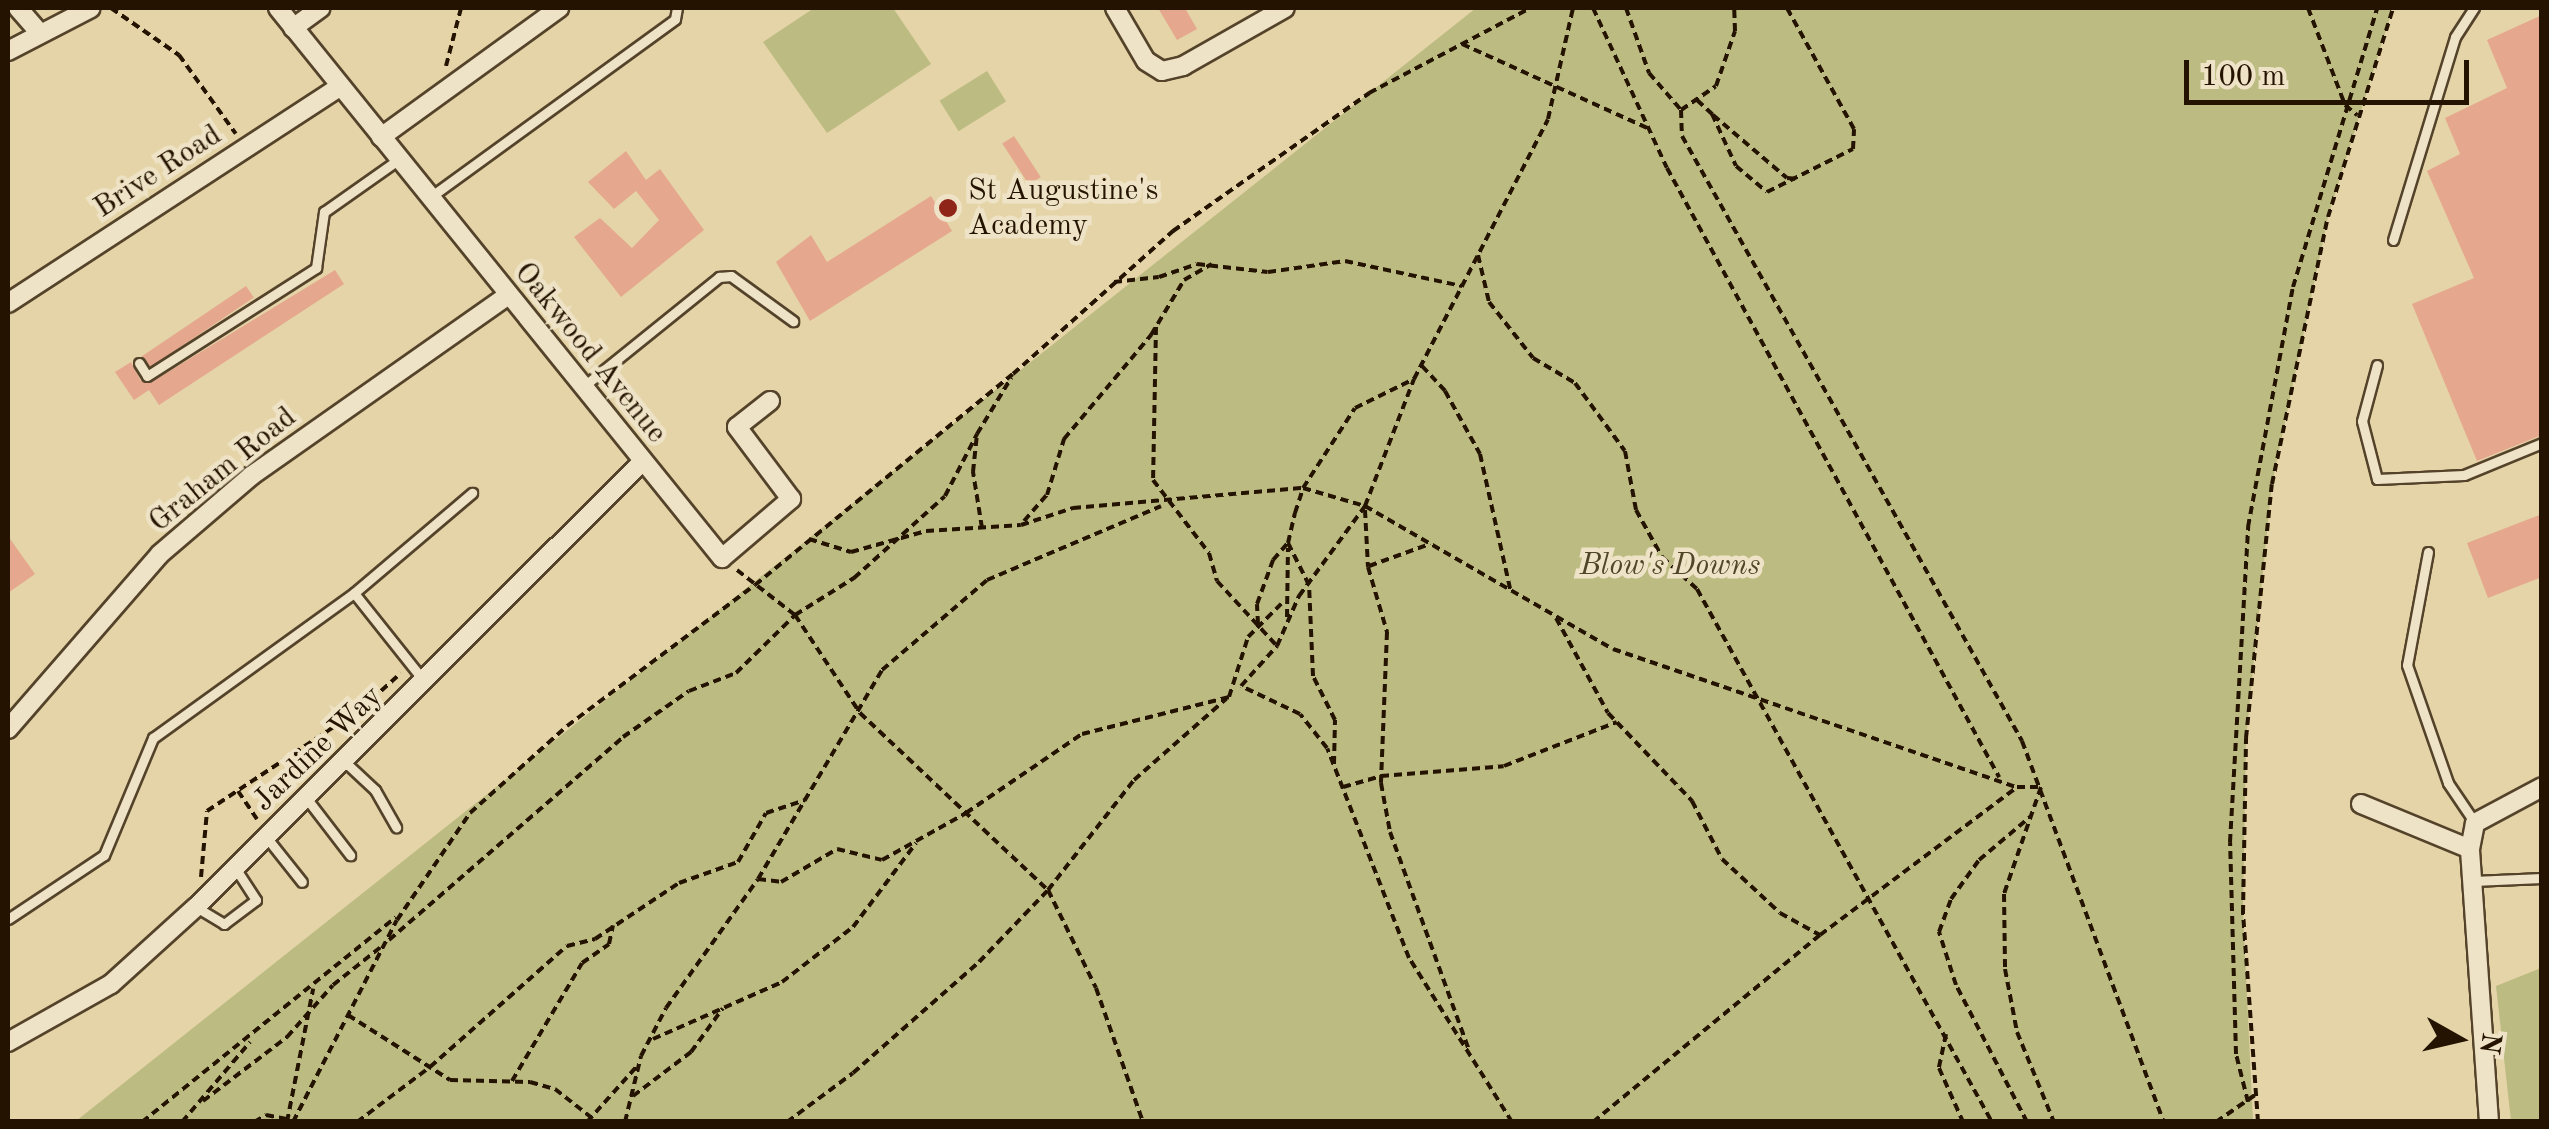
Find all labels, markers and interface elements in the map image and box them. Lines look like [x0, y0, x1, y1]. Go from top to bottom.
scale bar [2189, 40, 2474, 102]
text: 100 m [2201, 62, 2285, 92]
street label: Brive Road [88, 118, 228, 226]
place label: St Augustine's Academy [968, 173, 1158, 244]
marker: St Augustine's Academy [937, 197, 959, 219]
street label: Oakwood Avenue [506, 255, 674, 451]
street label: Graham Road [142, 400, 304, 540]
park label: Blow's Downs [1580, 548, 1760, 584]
street label: Jardine Way [246, 679, 390, 819]
north arrow [2409, 989, 2509, 1089]
text: N [2473, 1031, 2504, 1056]

